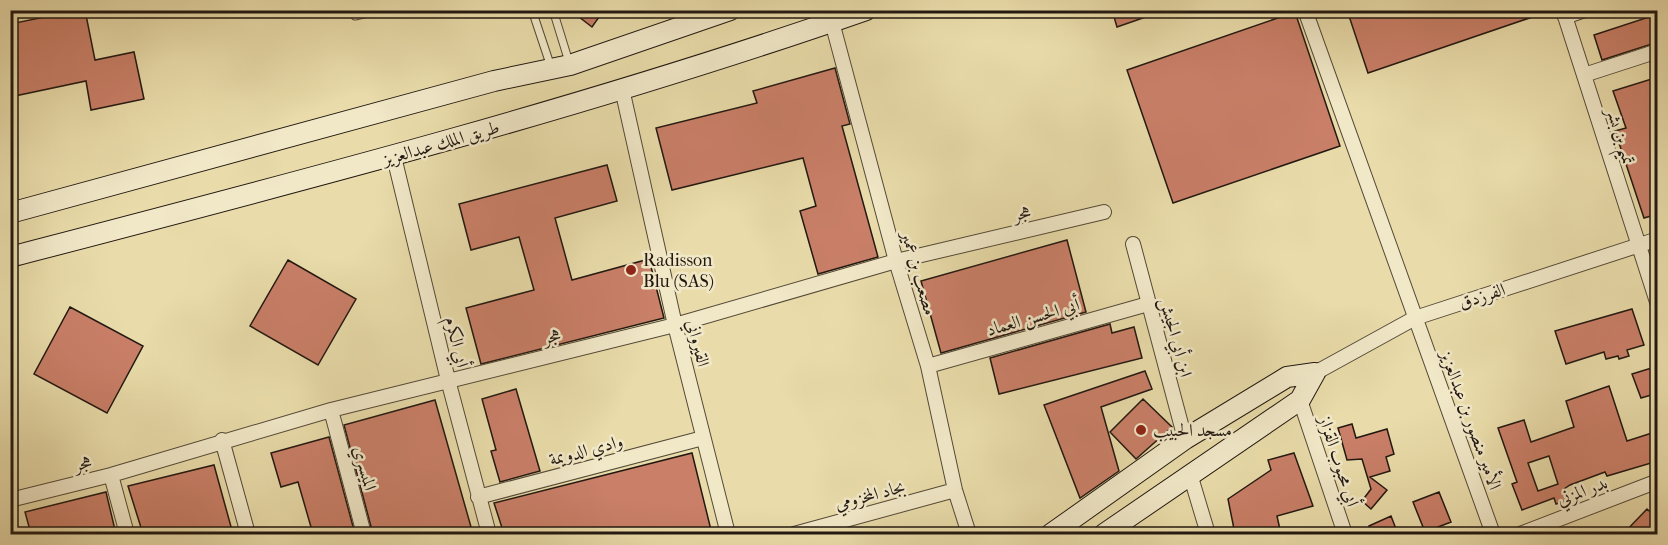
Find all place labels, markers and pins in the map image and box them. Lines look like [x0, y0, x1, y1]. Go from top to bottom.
place label: Radisson Blu (SAS) [643, 250, 714, 292]
marker: Radisson Blu (SAS) [624, 263, 638, 277]
place label: مسجد الحبيب [1153, 420, 1232, 442]
marker: مسجد الحبيب [1134, 423, 1148, 437]

